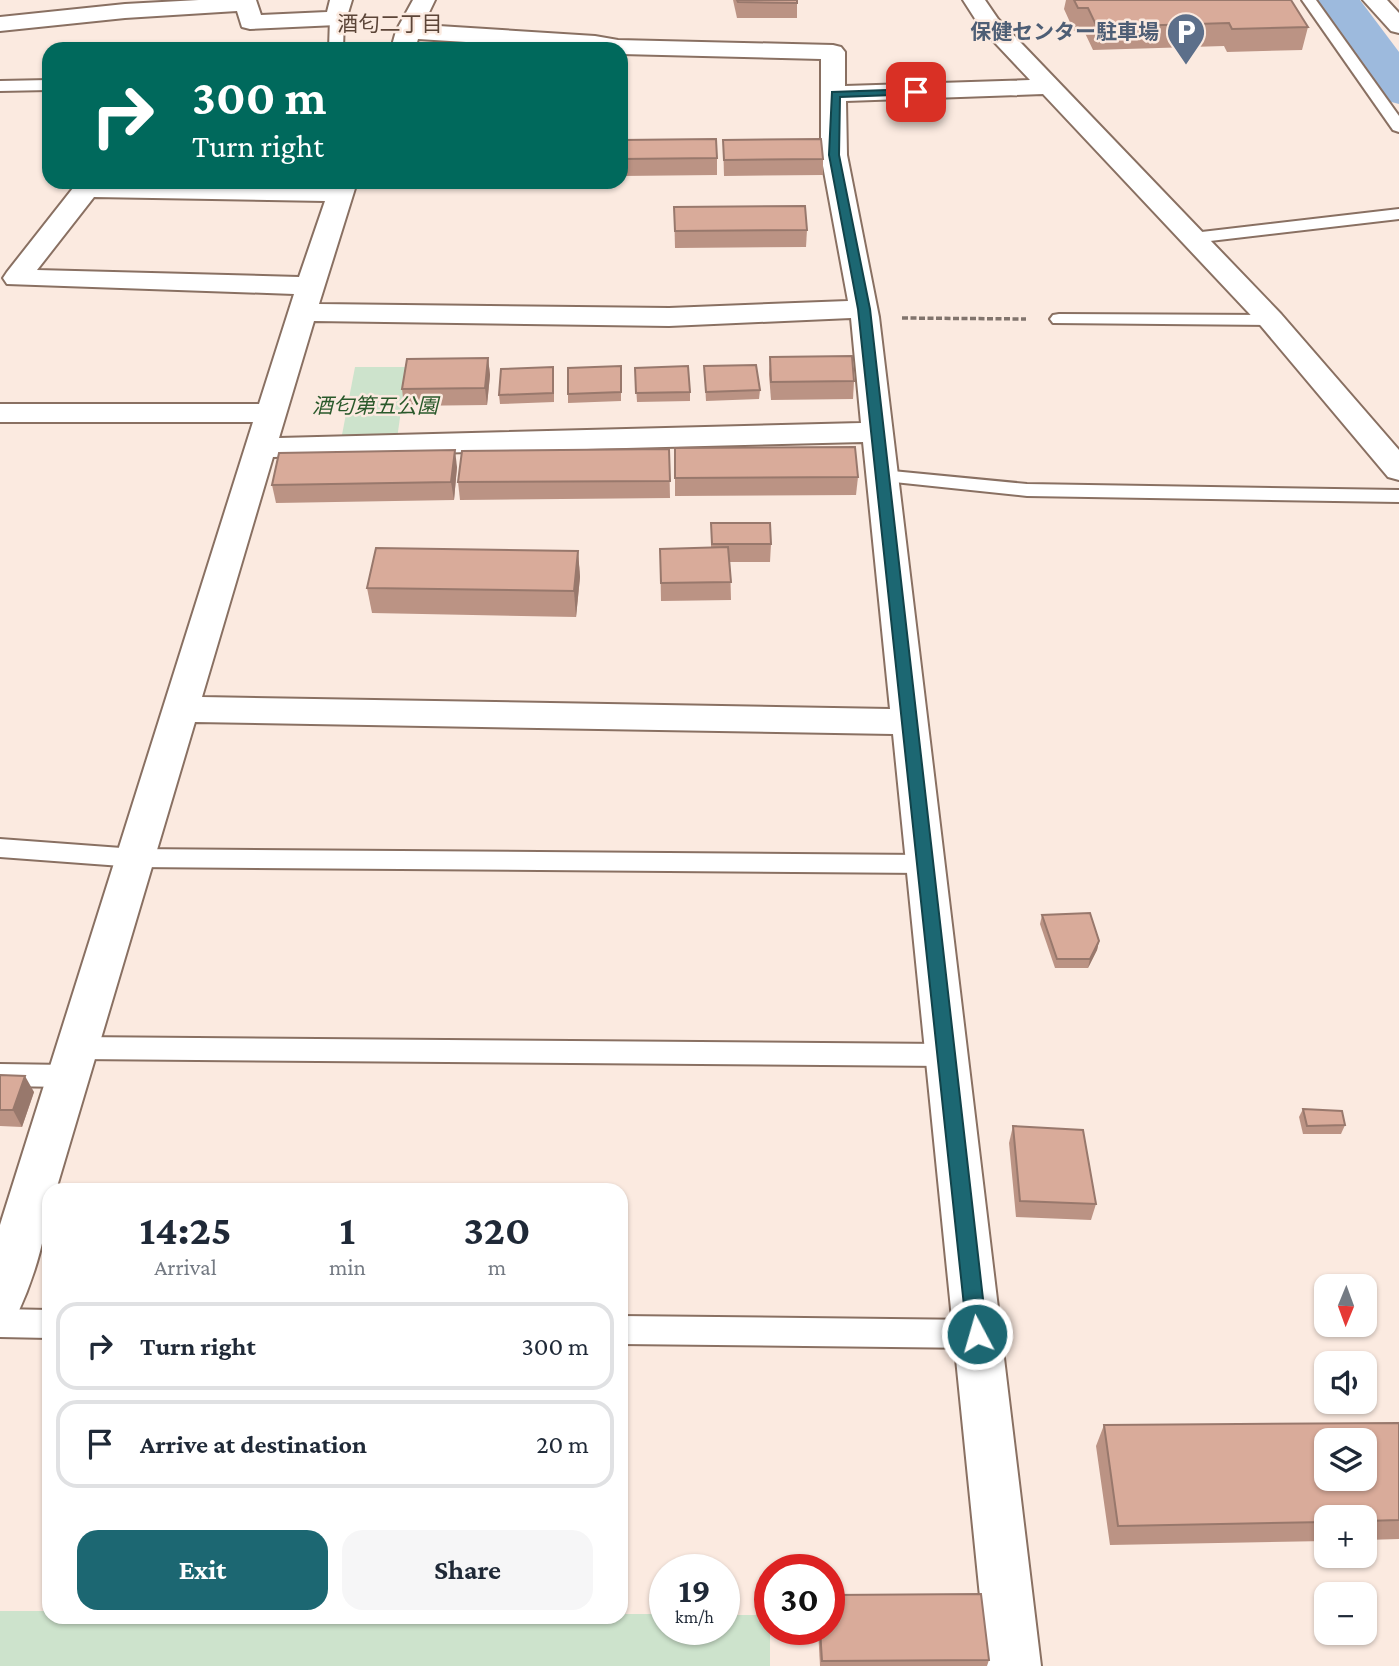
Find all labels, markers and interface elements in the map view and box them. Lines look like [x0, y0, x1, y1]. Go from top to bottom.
parking icon: 保健センター駐車場 [1165, 11, 1207, 66]
district label: 酒匂二丁目 [338, 12, 443, 36]
place label: 保健センター駐車場 [970, 20, 1159, 44]
pin [886, 62, 946, 122]
icon: right [77, 70, 168, 161]
text: 300 m [192, 70, 326, 125]
icon: arrive [897, 73, 935, 111]
text: Turn right [192, 128, 324, 164]
park label: 酒匂第五公園 [312, 394, 441, 418]
text: 14:25 [140, 1206, 232, 1253]
text: 1 [340, 1206, 355, 1253]
text: 320 [463, 1206, 530, 1253]
text: Arrival [154, 1254, 217, 1280]
text: min [329, 1254, 366, 1280]
text: m [488, 1254, 506, 1280]
north arrow [1314, 1274, 1377, 1337]
map controls [1314, 1274, 1377, 1645]
position arrow [940, 1297, 1014, 1371]
icon: right [81, 1327, 119, 1365]
text: Turn right [140, 1332, 256, 1361]
text: 300 m [521, 1332, 589, 1361]
button: sound [1314, 1351, 1377, 1414]
icon: arrive [81, 1425, 119, 1463]
button: layers [1314, 1428, 1377, 1491]
text: Arrive at destination [140, 1430, 367, 1459]
text: 20 m [536, 1430, 589, 1459]
button: + [1314, 1505, 1377, 1568]
button: Exit [77, 1530, 328, 1610]
button: Share [342, 1530, 593, 1610]
speed limit sign: 30 [754, 1554, 845, 1645]
text: 19 [678, 1571, 711, 1610]
button: − [1314, 1582, 1377, 1645]
text: km/h [675, 1607, 714, 1627]

